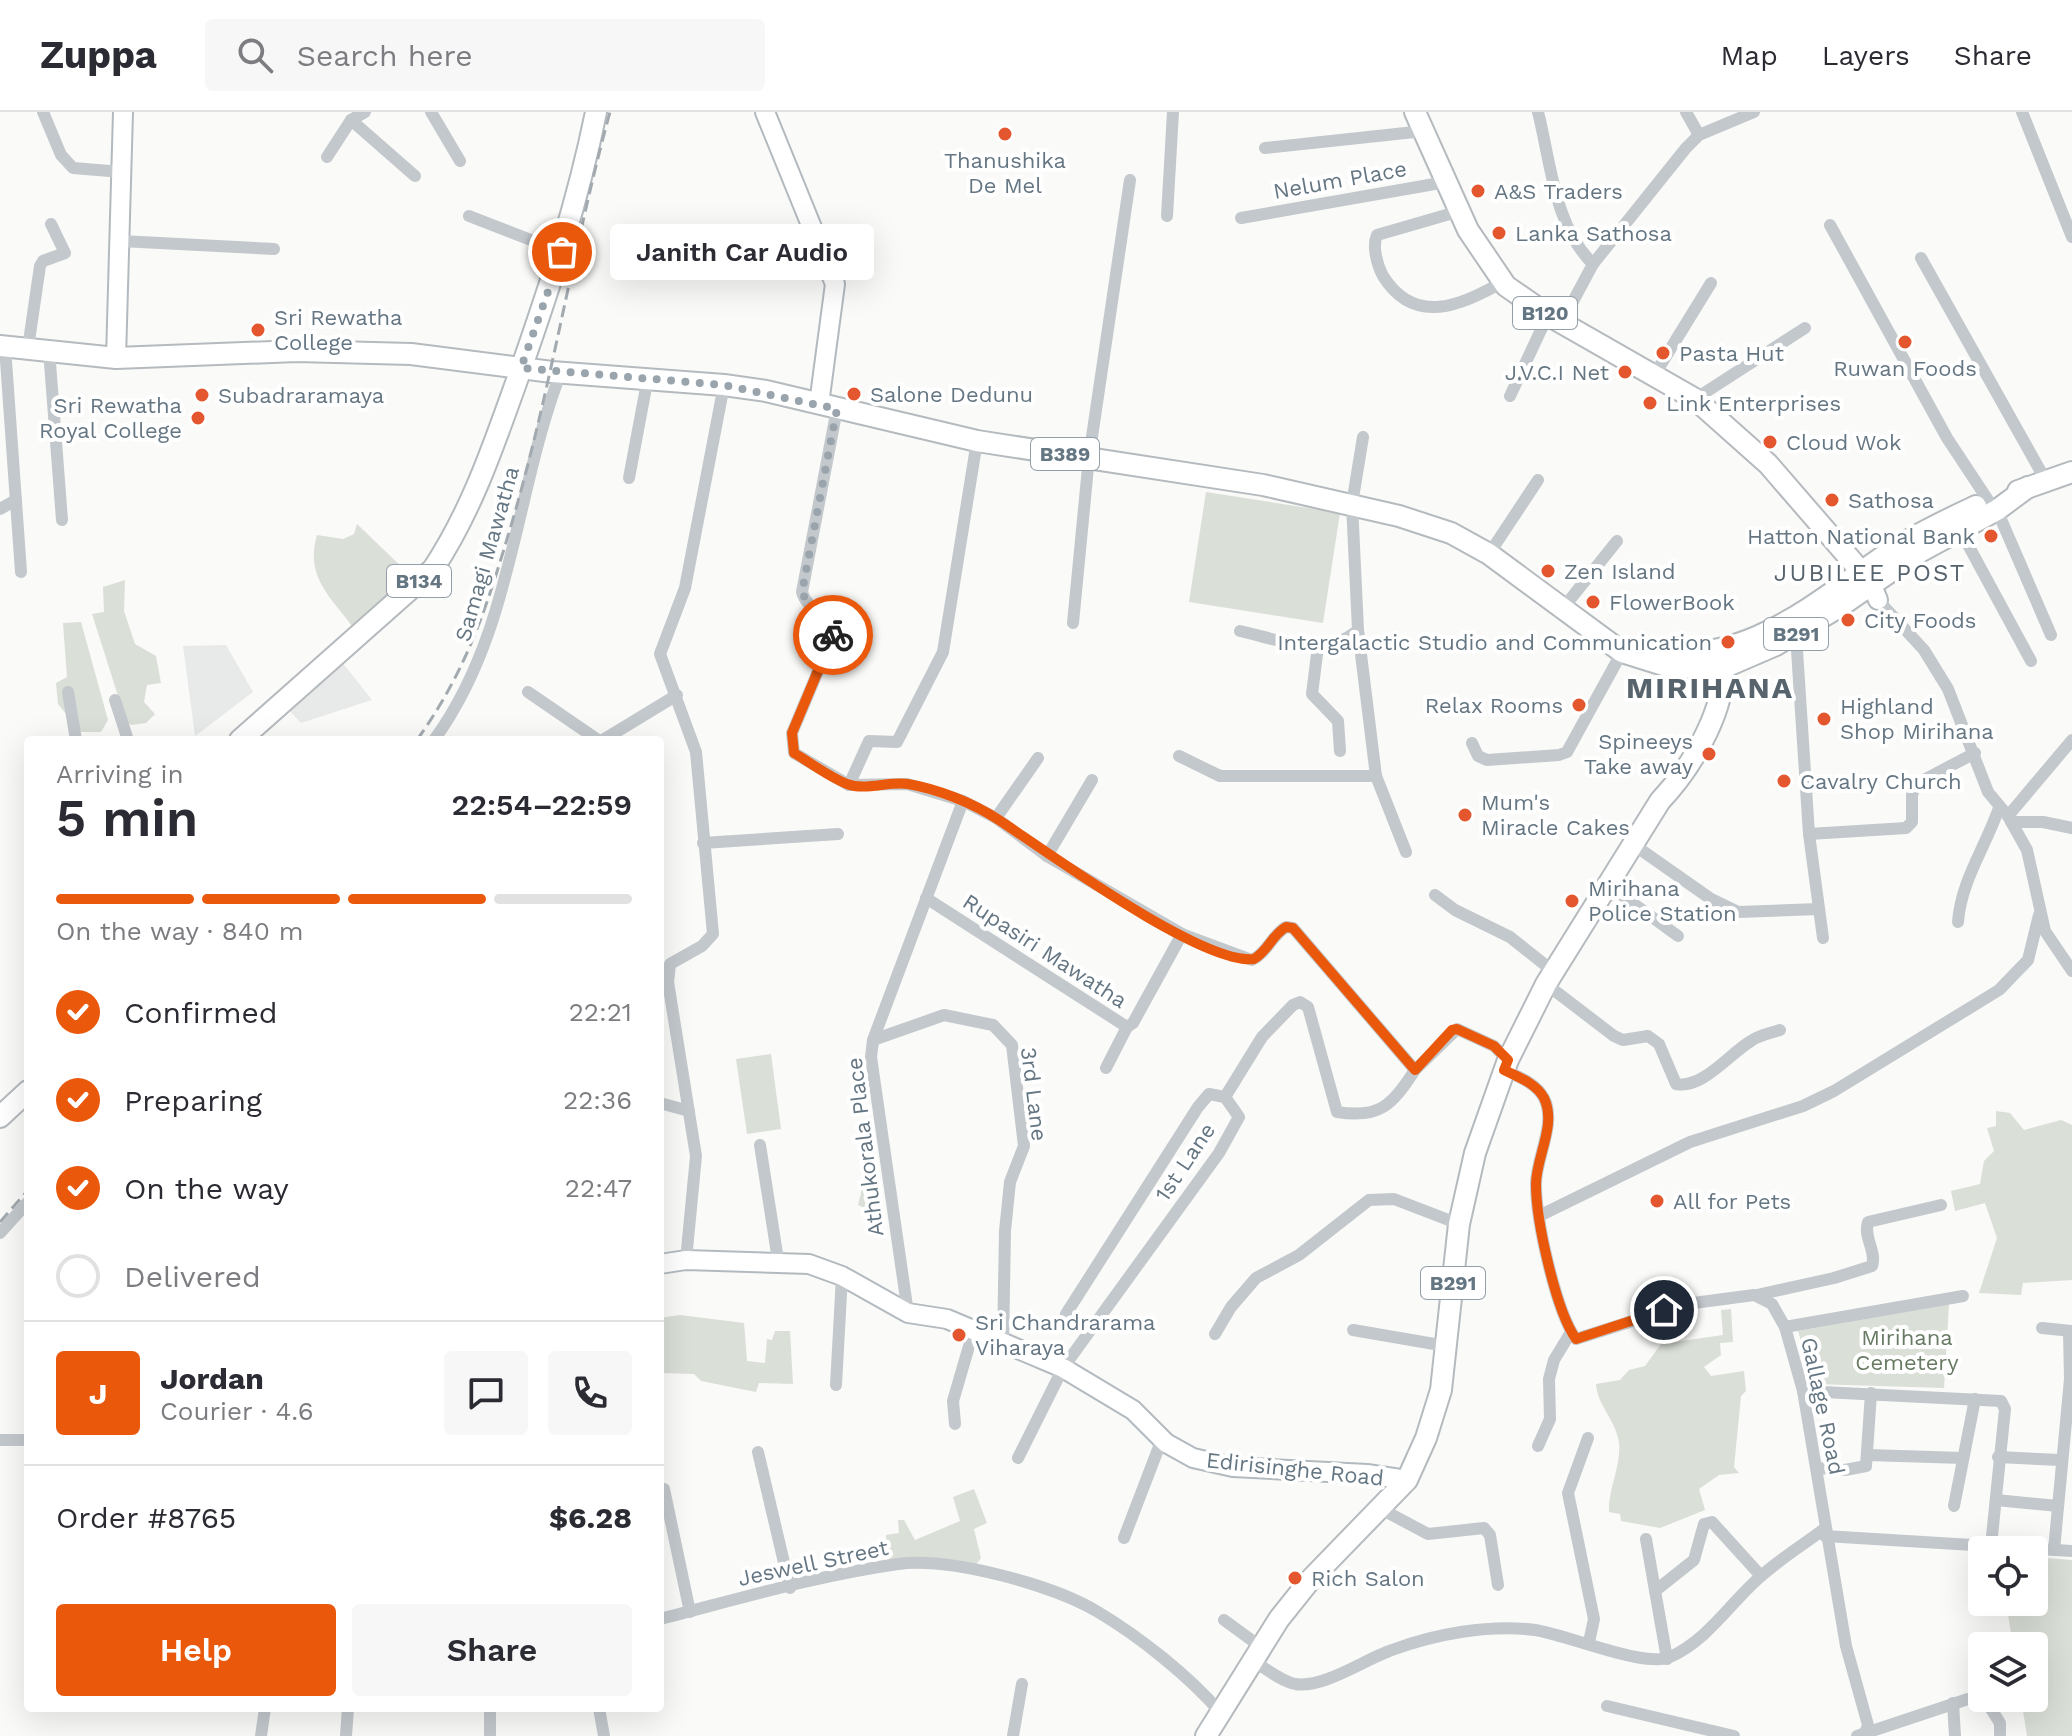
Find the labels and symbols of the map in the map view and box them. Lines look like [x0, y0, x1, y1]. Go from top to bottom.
marker: Thanushika De Mel [996, 125, 1014, 143]
place label: Thanushika De Mel [944, 148, 1066, 198]
street label: Nelum Place [1271, 156, 1409, 204]
place label: A&S Traders [1494, 179, 1623, 204]
marker: A&S Traders [1469, 182, 1487, 200]
pin [528, 218, 596, 286]
place label: Lanka Sathosa [1515, 221, 1672, 246]
callout: Janith Car Audio [610, 224, 874, 280]
marker: Lanka Sathosa [1490, 224, 1508, 242]
road number: B120 [1513, 297, 1577, 329]
place label: Sri Rewatha College [274, 305, 402, 355]
marker: Sri Rewatha College [249, 321, 267, 339]
marker: Ruwan Foods [1896, 333, 1914, 351]
place label: Pasta Hut [1679, 341, 1784, 366]
marker: Pasta Hut [1654, 344, 1672, 362]
place label: Ruwan Foods [1833, 356, 1977, 381]
place label: J.V.C.I Net [1505, 360, 1609, 385]
marker: J.V.C.I Net [1616, 363, 1634, 381]
place label: Salone Dedunu [870, 382, 1033, 407]
place label: Subadraramaya [218, 383, 384, 408]
marker: Salone Dedunu [845, 385, 863, 403]
marker: Subadraramaya [193, 386, 211, 404]
place label: Link Enterprises [1666, 391, 1841, 416]
place label: Sri Rewatha Royal College [39, 393, 182, 443]
marker: Link Enterprises [1641, 394, 1659, 412]
marker: Sri Rewatha Royal College [189, 409, 207, 427]
place label: Cloud Wok [1786, 430, 1901, 455]
marker: Cloud Wok [1761, 433, 1779, 451]
road number: B389 [1031, 438, 1099, 470]
street label: Samagi Mawatha [450, 463, 524, 645]
place label: Sathosa [1848, 488, 1934, 513]
marker: Sathosa [1823, 491, 1841, 509]
place label: Hatton National Bank [1747, 524, 1975, 549]
marker: Hatton National Bank [1982, 527, 2000, 545]
place label: Zen Island [1564, 559, 1676, 584]
district label: JUBILEE POST [1774, 559, 1966, 587]
marker: Zen Island [1539, 562, 1557, 580]
road number: B134 [387, 565, 451, 597]
place label: FlowerBook [1609, 590, 1735, 615]
marker: FlowerBook [1584, 593, 1602, 611]
courier [793, 595, 873, 675]
place label: City Foods [1864, 608, 1976, 633]
marker: City Foods [1839, 611, 1857, 629]
road number: B291 [1764, 618, 1828, 650]
place label: Intergalactic Studio and Communication [1277, 630, 1712, 655]
marker: Intergalactic Studio and Communication [1719, 633, 1737, 651]
district label: MIRIHANA [1626, 670, 1794, 705]
place label: Relax Rooms [1425, 693, 1563, 718]
place label: Highland Shop Mirihana [1840, 694, 1994, 744]
marker: Relax Rooms [1570, 696, 1588, 714]
marker: Highland Shop Mirihana [1815, 710, 1833, 728]
place label: Spineeys Take away [1584, 729, 1694, 779]
marker: Spineeys Take away [1700, 745, 1718, 763]
place label: Cavalry Church [1800, 769, 1962, 794]
marker: Cavalry Church [1775, 772, 1793, 790]
place label: Mum's Miracle Cakes [1481, 790, 1630, 840]
marker: Mum's Miracle Cakes [1456, 806, 1474, 824]
place label: Mirihana Police Station [1588, 876, 1737, 926]
street label: Rupasiri Mawatha [958, 889, 1132, 1013]
marker: Mirihana Police Station [1563, 892, 1581, 910]
street label: 3rd Lane [1016, 1045, 1052, 1143]
street label: Athukorala Place [842, 1056, 888, 1238]
street label: 1st Lane [1150, 1118, 1220, 1206]
place label: All for Pets [1673, 1189, 1791, 1214]
marker: All for Pets [1648, 1192, 1666, 1210]
road number: B291 [1421, 1267, 1485, 1299]
pin [1630, 1276, 1698, 1344]
place label: Sri Chandrarama Viharaya [975, 1310, 1156, 1360]
park label: Mirihana Cemetery [1855, 1325, 1959, 1375]
marker: Sri Chandrarama Viharaya [950, 1326, 968, 1344]
street label: Gallage Road [1796, 1335, 1850, 1477]
street label: Edirisinghe Road [1205, 1447, 1385, 1491]
street label: Jeswell Street [736, 1535, 890, 1591]
place label: Rich Salon [1311, 1566, 1425, 1591]
marker: Rich Salon [1286, 1569, 1304, 1587]

